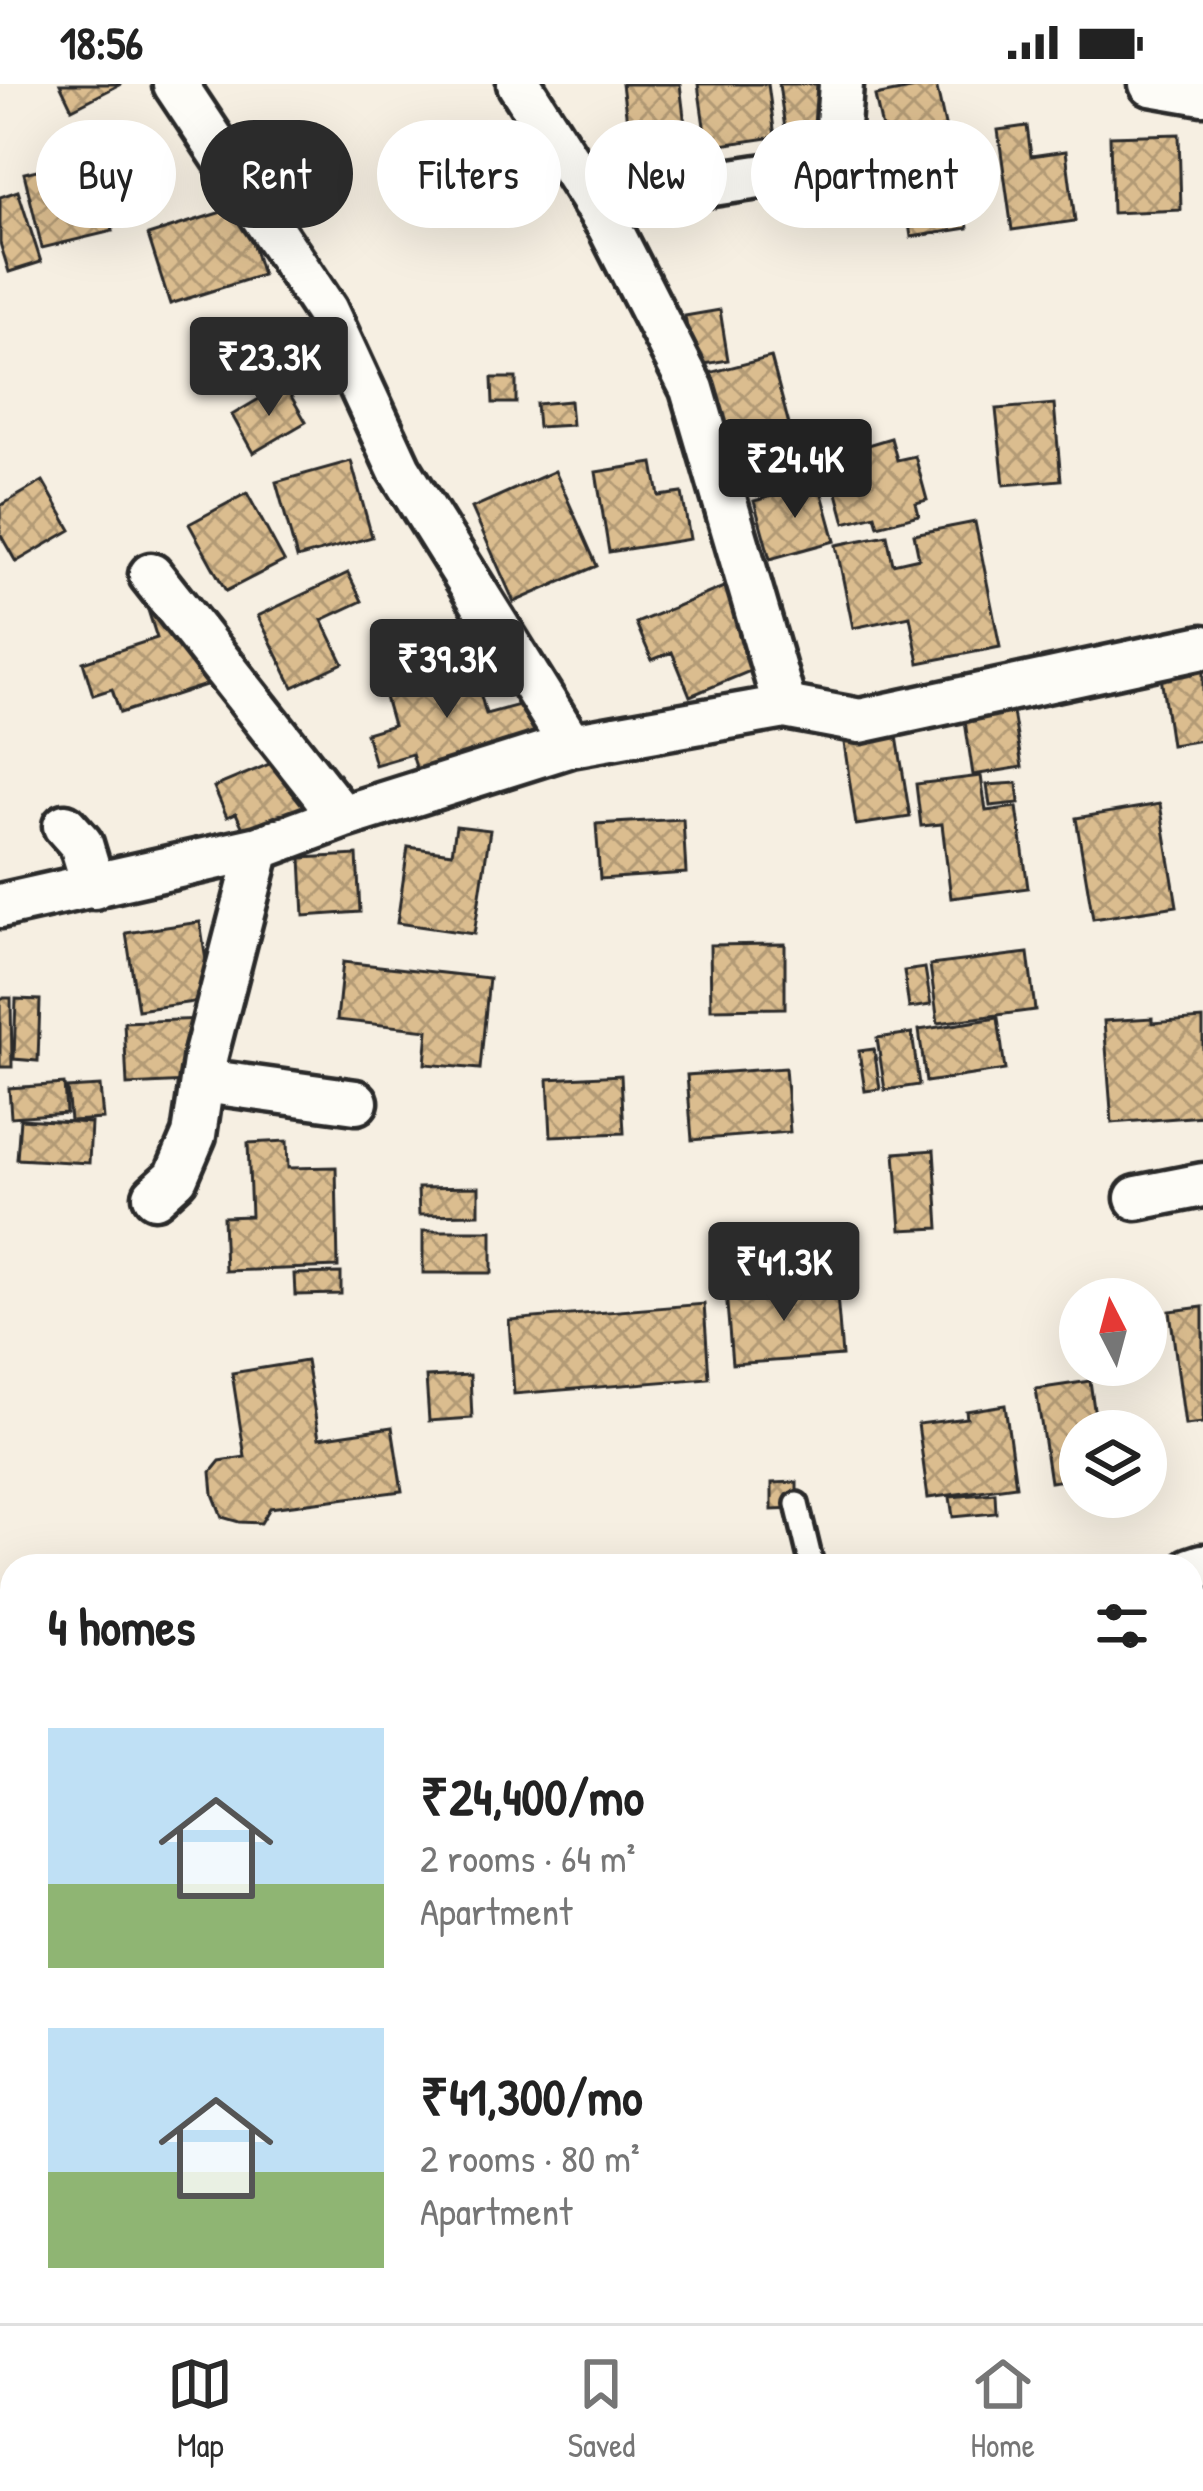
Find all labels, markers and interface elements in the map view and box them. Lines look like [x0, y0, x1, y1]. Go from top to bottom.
text: 18:56 [60, 12, 143, 73]
chip: Buy [36, 120, 176, 228]
chip: Rent [200, 120, 353, 228]
chip: Filters [377, 120, 561, 228]
chip: New [585, 120, 727, 228]
chip: Apartment [751, 120, 1000, 228]
pin: ₹23.3K [171, 317, 367, 419]
text: ₹23.3K [217, 329, 321, 382]
pin: ₹24.4K [697, 419, 893, 521]
text: ₹24.4K [746, 431, 844, 484]
pin: ₹39.3K [349, 619, 545, 721]
text: ₹39.3K [397, 631, 497, 684]
pin: ₹41.3K [686, 1222, 882, 1324]
text: ₹41.3K [735, 1234, 833, 1287]
north arrow [1059, 1278, 1167, 1386]
map controls [1059, 1278, 1167, 1518]
button: layers [1059, 1410, 1167, 1518]
text: 4 homes [48, 1592, 195, 1661]
icon: filters [1089, 1593, 1155, 1659]
text: ₹24,400/mo [420, 1762, 644, 1831]
icon: home [144, 1776, 288, 1920]
text: 2 rooms · 64 m² [420, 1831, 636, 1884]
text: Apartment [420, 1884, 573, 1937]
text: ₹41,300/mo [420, 2062, 642, 2131]
icon: home [144, 2076, 288, 2220]
text: 2 rooms · 80 m² [420, 2131, 640, 2184]
text: Apartment [420, 2184, 573, 2237]
tab: Map [167, 2351, 233, 2467]
tab: Saved [568, 2351, 635, 2467]
tab: Home [970, 2351, 1036, 2467]

